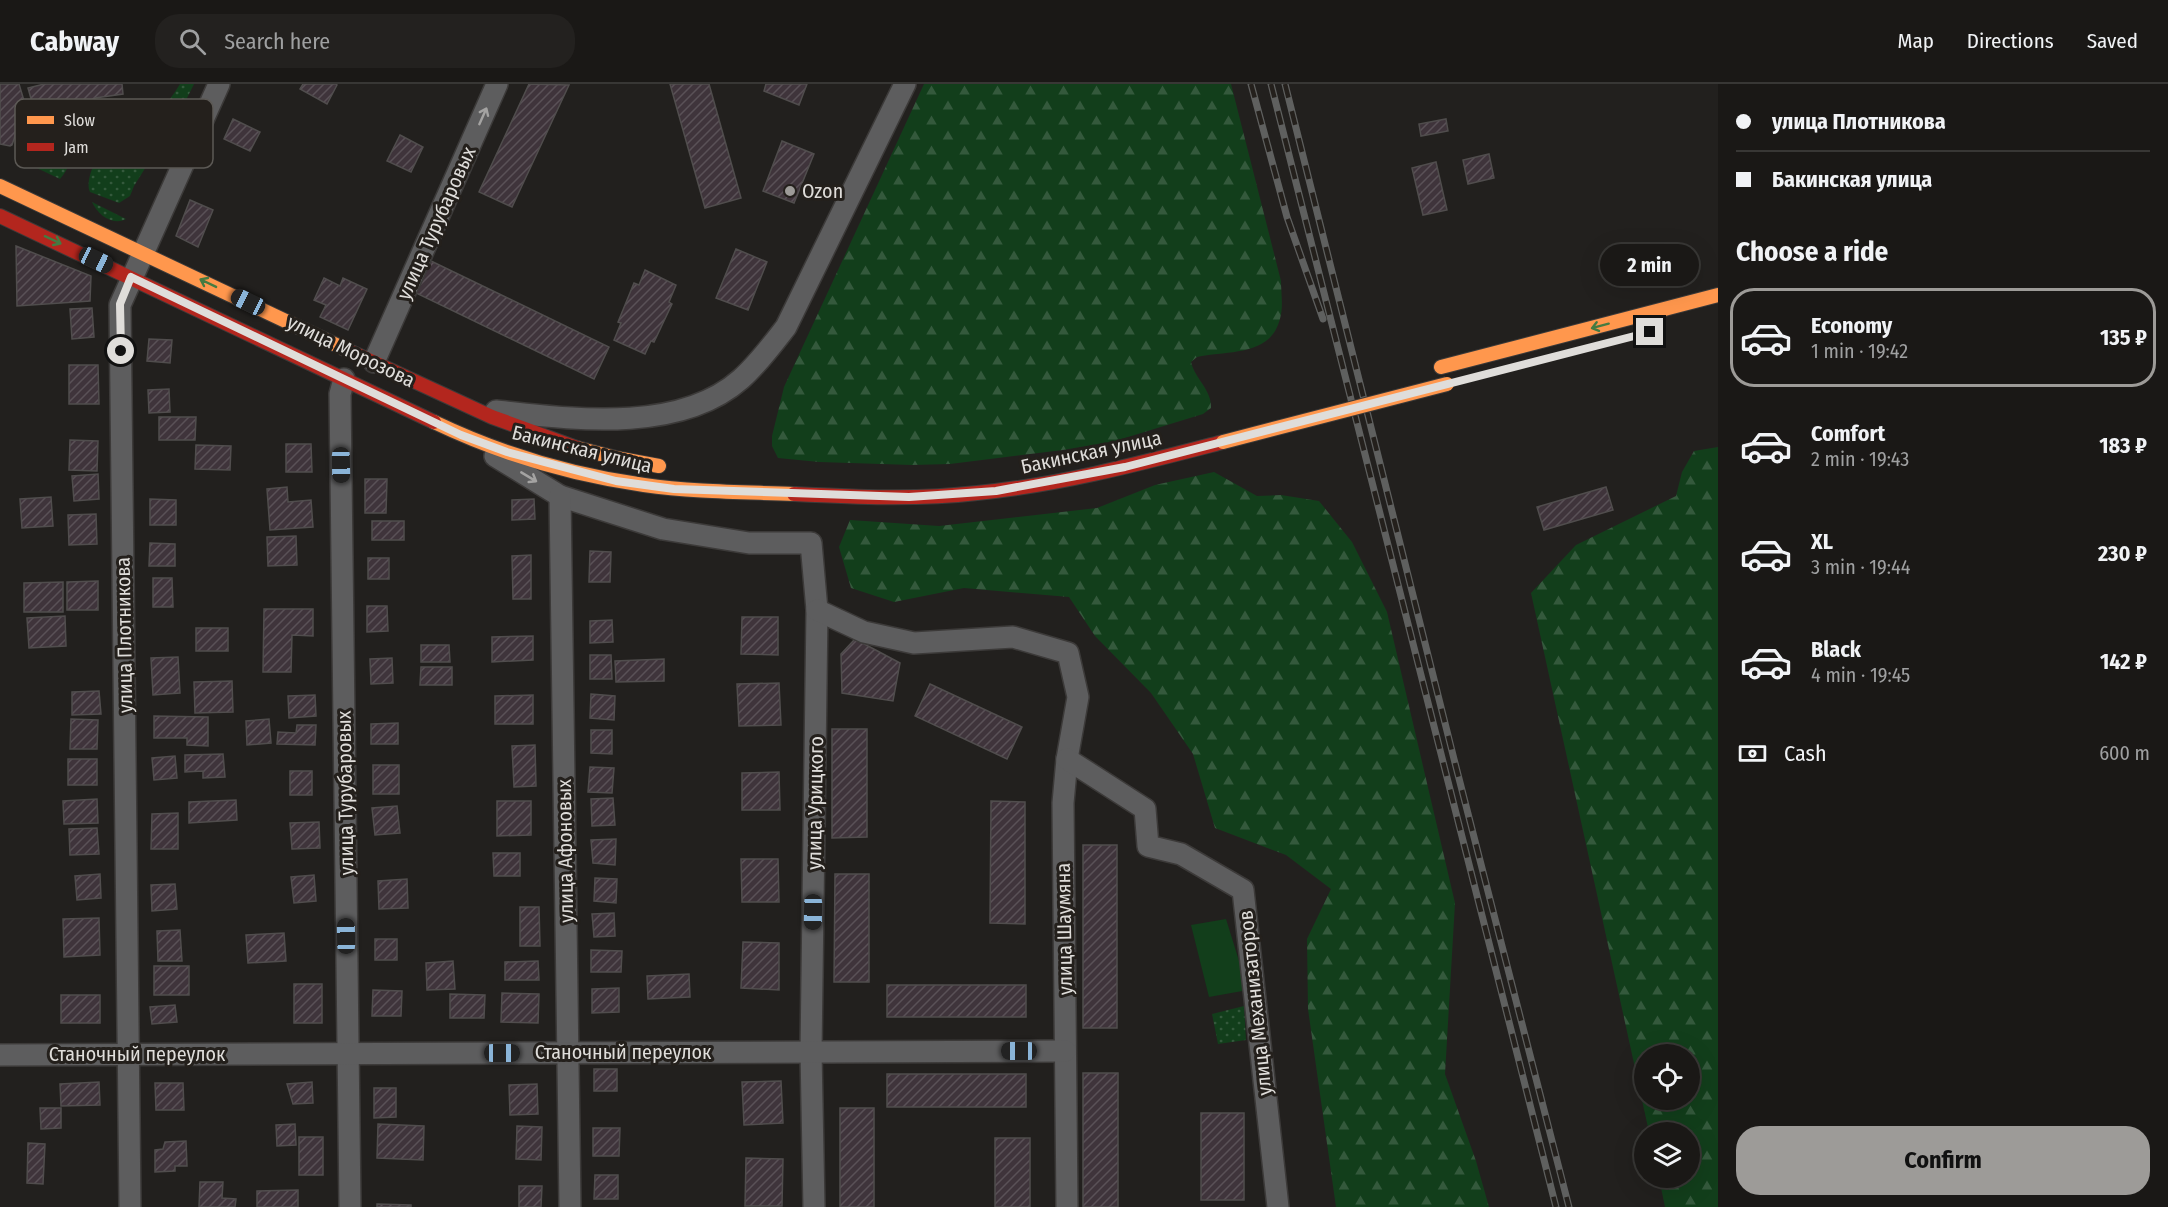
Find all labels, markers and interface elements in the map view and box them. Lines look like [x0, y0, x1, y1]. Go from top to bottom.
search box [155, 14, 575, 68]
text: Cabway [30, 25, 119, 58]
icon: search [176, 25, 209, 58]
text: Search here [224, 28, 330, 55]
text: Map [1897, 28, 1934, 54]
text: Directions [1967, 28, 2054, 54]
text: Saved [2087, 28, 2138, 54]
legend [15, 99, 213, 168]
one-way arrow [477, 108, 489, 126]
text: улица Плотникова [1772, 108, 1946, 135]
text: Slow [64, 111, 95, 130]
text: Jam [64, 138, 89, 157]
street label: улица Турубаровых [391, 143, 481, 303]
text: Бакинская улица [1772, 166, 1932, 193]
place label: Ozon [802, 179, 843, 203]
marker: Ozon [783, 184, 797, 198]
one-way arrow [44, 235, 62, 247]
text: Choose a ride [1736, 236, 1888, 268]
car [76, 244, 116, 276]
callout: 2 min [1600, 245, 1700, 287]
text: 2 min [1627, 253, 1672, 277]
one-way arrow [199, 276, 217, 288]
car [228, 286, 268, 318]
street label: улица Морозова [283, 310, 419, 392]
icon: car [1739, 311, 1793, 365]
text: Economy [1811, 312, 1892, 339]
route end [1636, 318, 1663, 345]
one-way arrow [1591, 321, 1610, 332]
text: 135 ₽ [2100, 324, 2147, 351]
route start [107, 337, 134, 364]
text: 1 min · 19:42 [1811, 339, 1908, 363]
icon: car [1739, 419, 1793, 473]
street label: Бакинская улица [510, 420, 654, 478]
text: Comfort [1811, 420, 1885, 447]
street label: Бакинская улица [1018, 425, 1164, 479]
text: 183 ₽ [2099, 432, 2147, 459]
car [332, 447, 350, 483]
text: 2 min · 19:43 [1811, 447, 1909, 471]
one-way arrow [520, 471, 537, 483]
icon: car [1739, 527, 1793, 581]
text: XL [1811, 528, 1833, 555]
text: 230 ₽ [2098, 540, 2147, 567]
text: 3 min · 19:44 [1811, 555, 1910, 579]
street label: улица Плотникова [111, 557, 137, 713]
icon: car [1739, 635, 1793, 689]
text: Black [1811, 636, 1861, 663]
text: 142 ₽ [2100, 648, 2147, 675]
text: 4 min · 19:45 [1811, 663, 1910, 687]
street label: улица Турубаровых [332, 710, 358, 876]
street label: улица Урицкого [802, 736, 828, 870]
icon: cash [1736, 737, 1769, 770]
text: Cash [1784, 740, 1827, 767]
text: 600 m [2099, 741, 2150, 765]
street label: улица Афоновых [552, 779, 578, 923]
street label: улица Шаумяна [1051, 863, 1077, 995]
car [804, 894, 822, 930]
street label: улица Механизаторов [1233, 909, 1277, 1097]
car [337, 918, 355, 954]
street label: Станочный переулок [535, 1040, 712, 1064]
street label: Станочный переулок [49, 1042, 226, 1066]
car [1001, 1042, 1037, 1060]
car [484, 1044, 520, 1062]
map controls [1634, 1044, 1700, 1188]
button: locate [1634, 1044, 1700, 1110]
button: layers [1634, 1122, 1700, 1188]
button: Confirm [1736, 1126, 2150, 1195]

